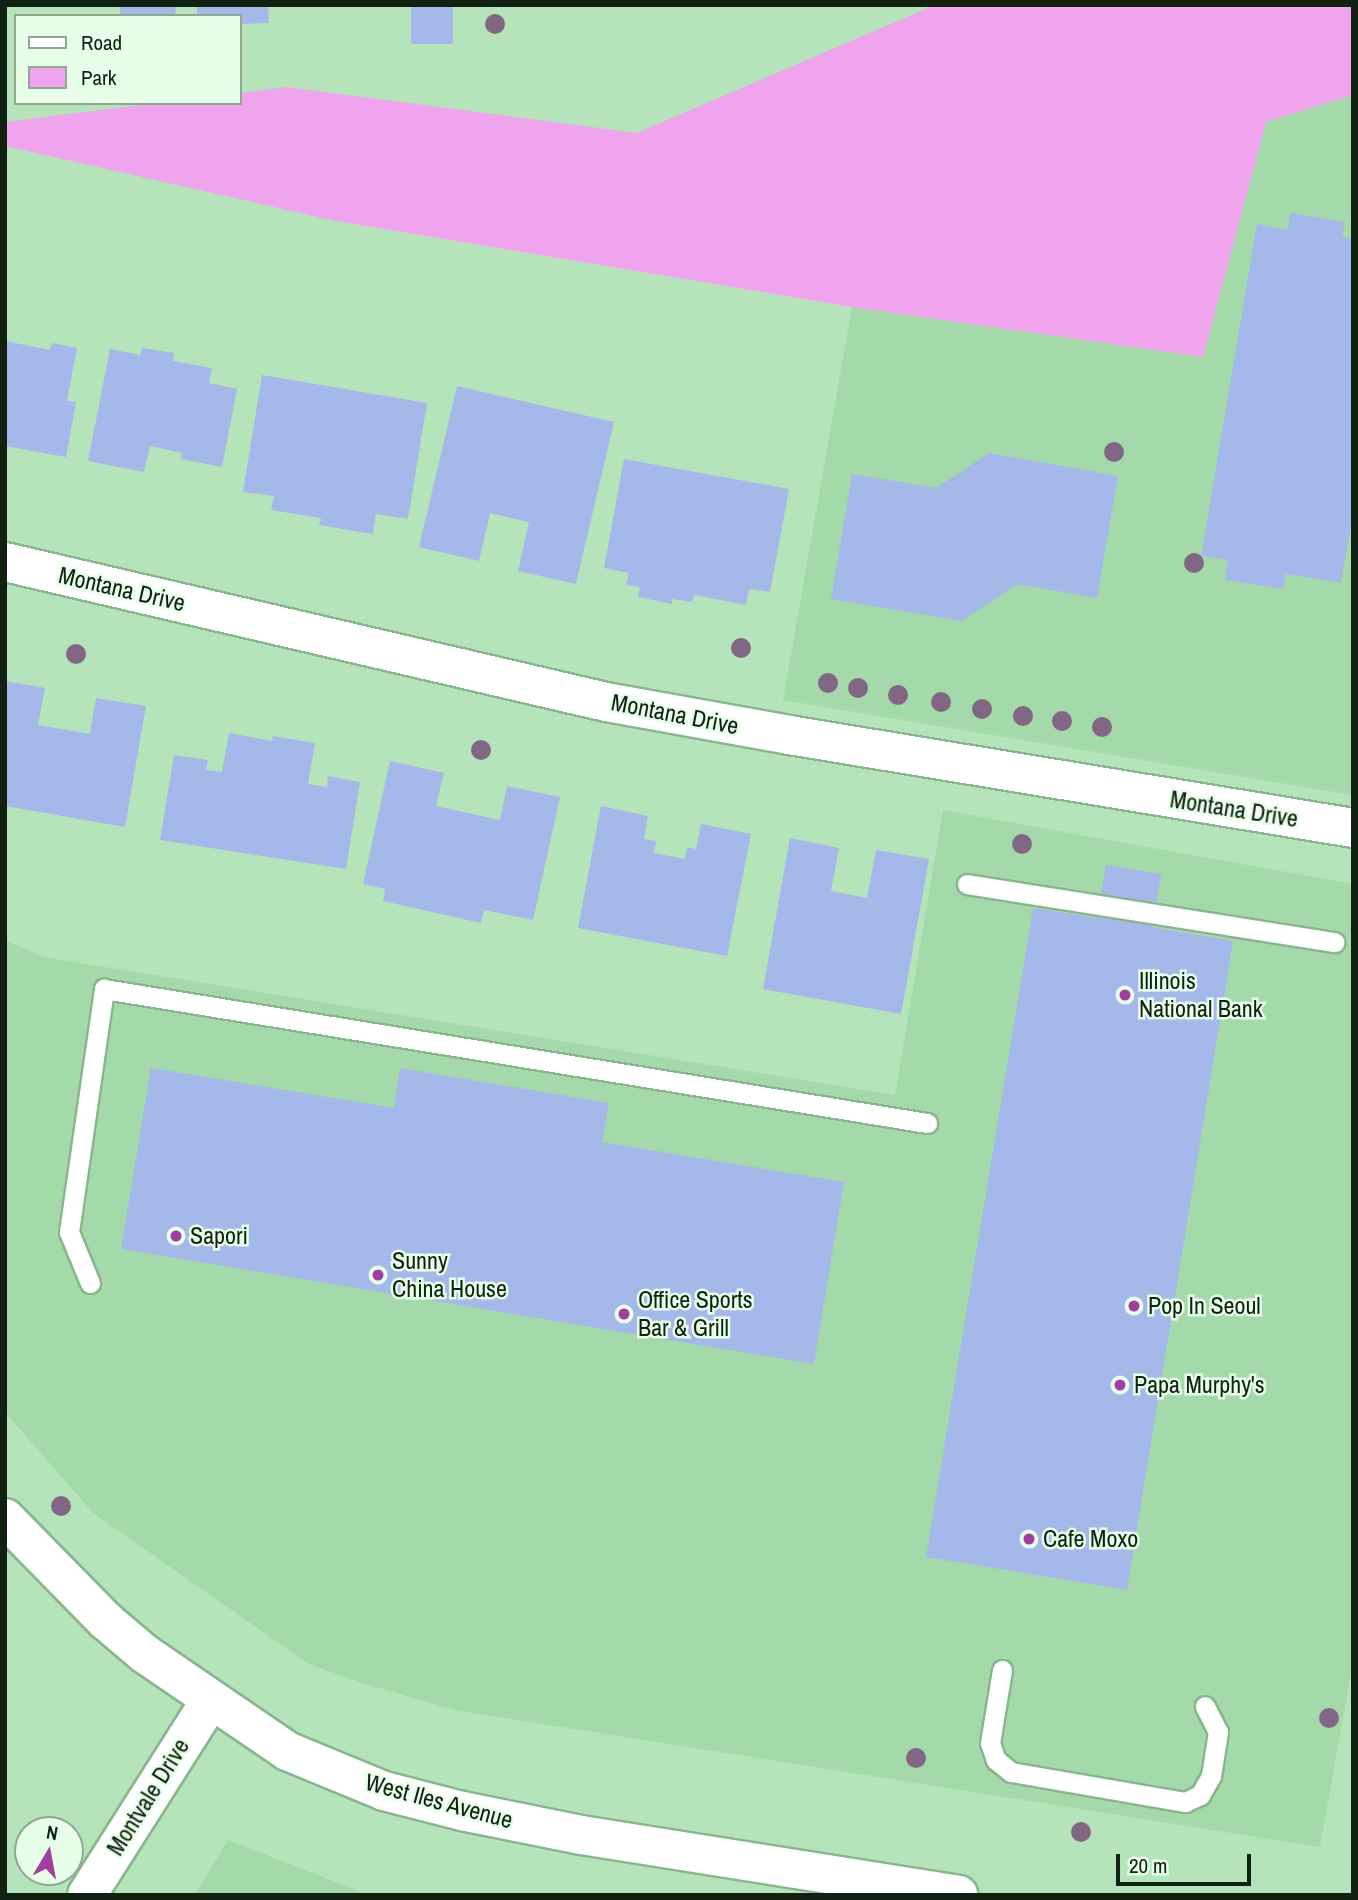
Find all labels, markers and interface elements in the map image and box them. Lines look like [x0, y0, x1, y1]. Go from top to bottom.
legend [14, 14, 242, 105]
text: Road [81, 28, 122, 57]
text: Park [81, 63, 116, 92]
street label: Montana Drive [56, 560, 188, 618]
street label: Montana Drive [609, 688, 741, 740]
street label: Montana Drive [1168, 785, 1300, 833]
place label: Illinois National Bank [1139, 967, 1263, 1023]
marker: Illinois National Bank [1117, 987, 1133, 1003]
place label: Sapori [190, 1222, 248, 1250]
marker: Sapori [168, 1228, 184, 1244]
place label: Sunny China House [392, 1247, 507, 1303]
marker: Sunny China House [370, 1267, 386, 1283]
place label: Office Sports Bar & Grill [638, 1286, 753, 1342]
place label: Pop In Seoul [1148, 1292, 1261, 1320]
marker: Pop In Seoul [1126, 1298, 1142, 1314]
marker: Office Sports Bar & Grill [616, 1306, 632, 1322]
place label: Papa Murphy's [1134, 1371, 1265, 1399]
marker: Papa Murphy's [1112, 1377, 1128, 1393]
place label: Cafe Moxo [1043, 1525, 1138, 1553]
marker: Cafe Moxo [1021, 1531, 1037, 1547]
street label: Montvale Drive [101, 1733, 195, 1861]
street label: West Iles Avenue [362, 1767, 516, 1835]
north arrow [14, 1816, 84, 1886]
text: N [45, 1819, 60, 1846]
scale bar [1120, 1840, 1255, 1884]
text: 20 m [1129, 1851, 1167, 1880]

